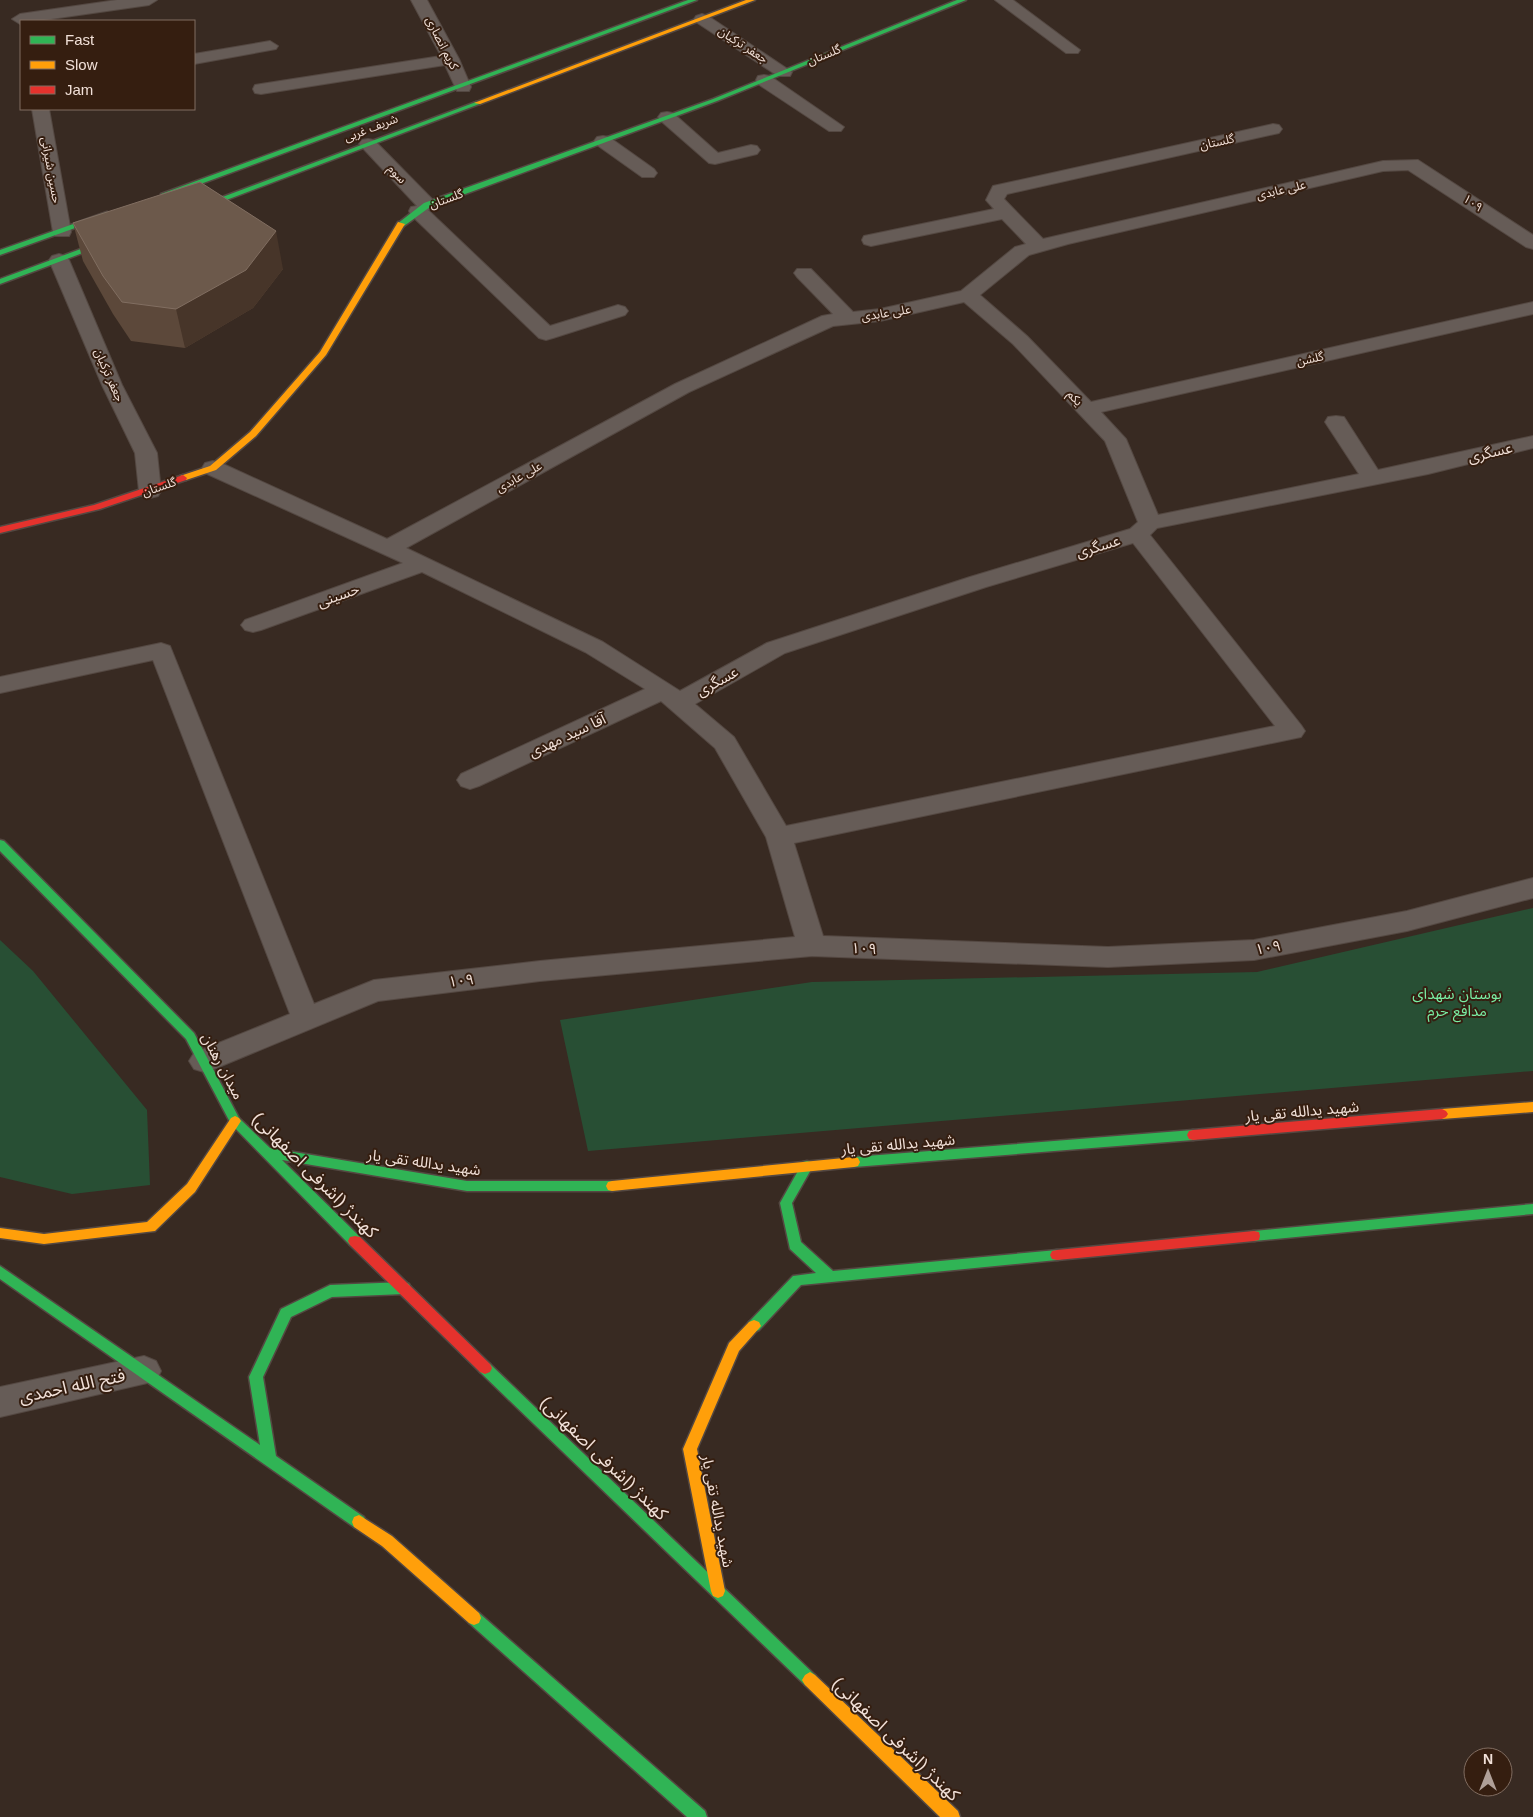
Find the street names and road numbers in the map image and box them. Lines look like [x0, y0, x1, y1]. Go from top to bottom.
street label: کریم انصاری [421, 14, 462, 74]
street label: جعفر ترکیان [716, 24, 770, 66]
street label: گلستان [805, 42, 844, 68]
street label: شریف غربی [342, 111, 400, 145]
street label: گلستان [1198, 131, 1237, 152]
street label: حسین شیرانی [38, 136, 64, 204]
street label: سوم [383, 162, 409, 188]
street label: علی عابدی [1255, 178, 1307, 202]
street label: گلستان [427, 186, 466, 212]
street label: ۱۰۹ [1461, 191, 1485, 215]
street label: علی عابدی [860, 302, 912, 324]
street label: جعفر ترکیان [91, 346, 127, 404]
street label: گلشن [1295, 349, 1326, 369]
street label: یکم [1063, 387, 1086, 410]
street label: عسگری [1466, 439, 1515, 466]
street label: علی عابدی [494, 459, 544, 495]
street label: گلستان [140, 474, 179, 499]
street label: عسگری [1074, 531, 1123, 562]
street label: حسینی [315, 580, 362, 611]
street label: عسگری [693, 662, 742, 700]
street label: آقا سید مهدی [526, 709, 609, 761]
street label: ۱۰۹ [1254, 936, 1282, 958]
street label: ۱۰۹ [851, 939, 877, 957]
street label: ۱۰۹ [447, 970, 475, 990]
street label: میدان رهنان [198, 1030, 248, 1103]
street label: شهید یدالله تقی یار [1243, 1098, 1360, 1126]
street label: کهندژ (اشرفی اصفهانی) [247, 1108, 382, 1243]
street label: شهید یدالله تقی یار [839, 1131, 956, 1159]
street label: شهید یدالله تقی یار [365, 1145, 482, 1179]
street label: فتح الله احمدی [17, 1365, 128, 1410]
street label: کهندژ (اشرفی اصفهانی) [536, 1392, 672, 1525]
street label: شهید یدالله تقی یار [698, 1452, 737, 1569]
street label: کهندژ (اشرفی اصفهانی) [828, 1673, 964, 1806]

